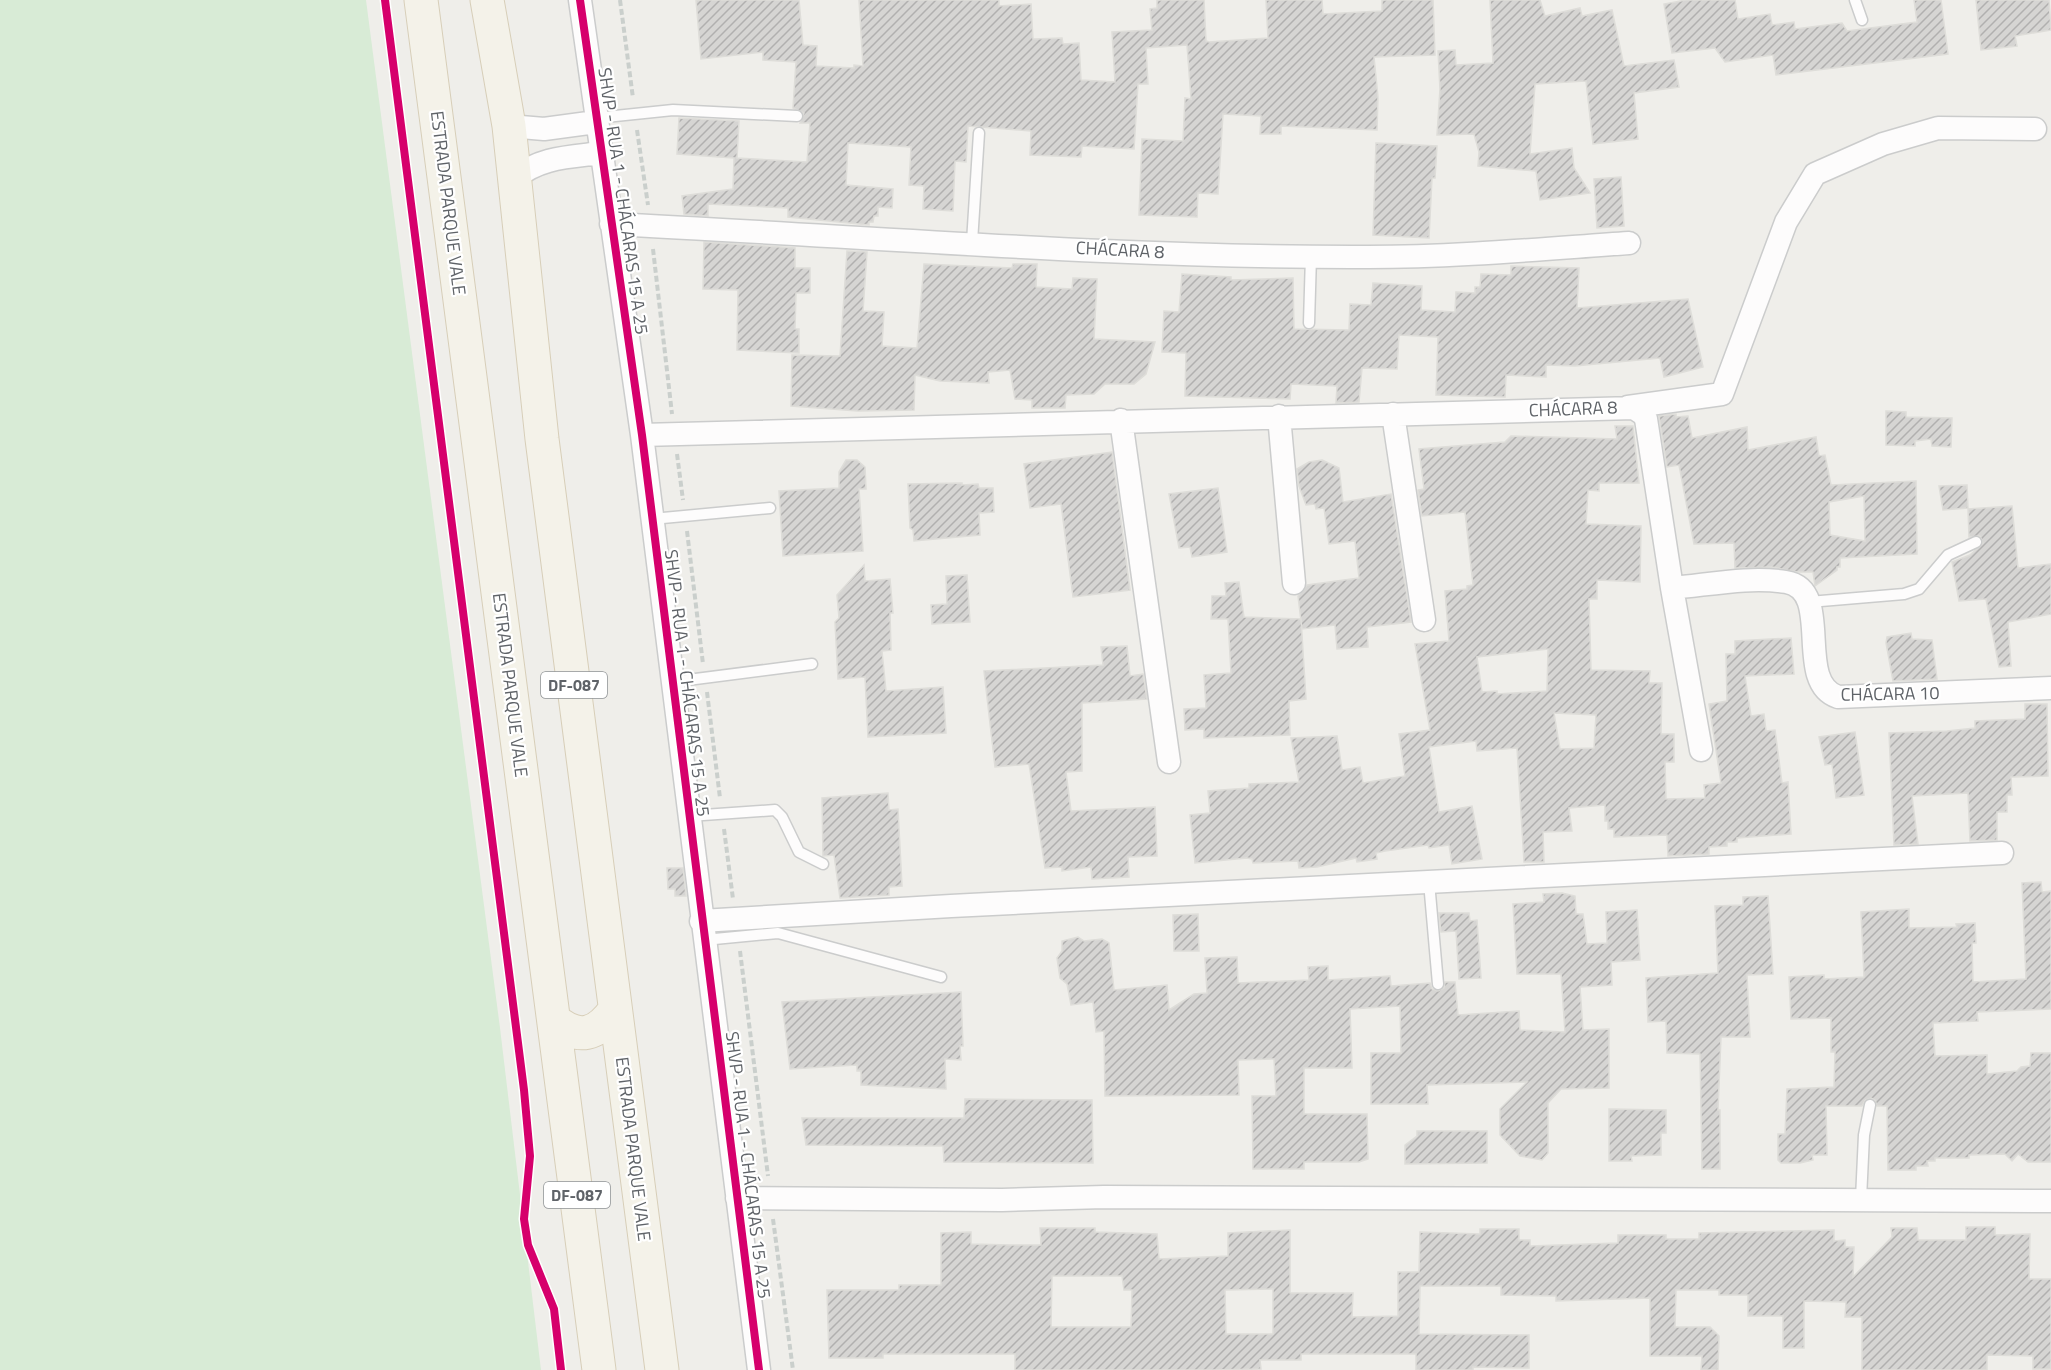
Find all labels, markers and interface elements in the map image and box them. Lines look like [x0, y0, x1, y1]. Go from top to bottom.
street label: SHVP - RUA 1 - CHÁCARAS 15 A 25 [591, 66, 656, 336]
street label: ESTRADA PARQUE VALE [424, 109, 473, 297]
street label: CHÁCARA 8 [1075, 234, 1165, 265]
street label: CHÁCARA 8 [1528, 393, 1618, 424]
street label: SHVP - RUA 1 - CHÁCARAS 15 A 25 [658, 548, 717, 818]
street label: ESTRADA PARQUE VALE [486, 591, 535, 779]
road number: DF-087 [541, 672, 607, 698]
street label: CHÁCARA 10 [1840, 679, 1940, 708]
street label: SHVP - RUA 1 - CHÁCARAS 15 A 25 [719, 1030, 778, 1300]
street label: ESTRADA PARQUE VALE [609, 1055, 658, 1243]
road number: DF-087 [544, 1182, 610, 1208]

